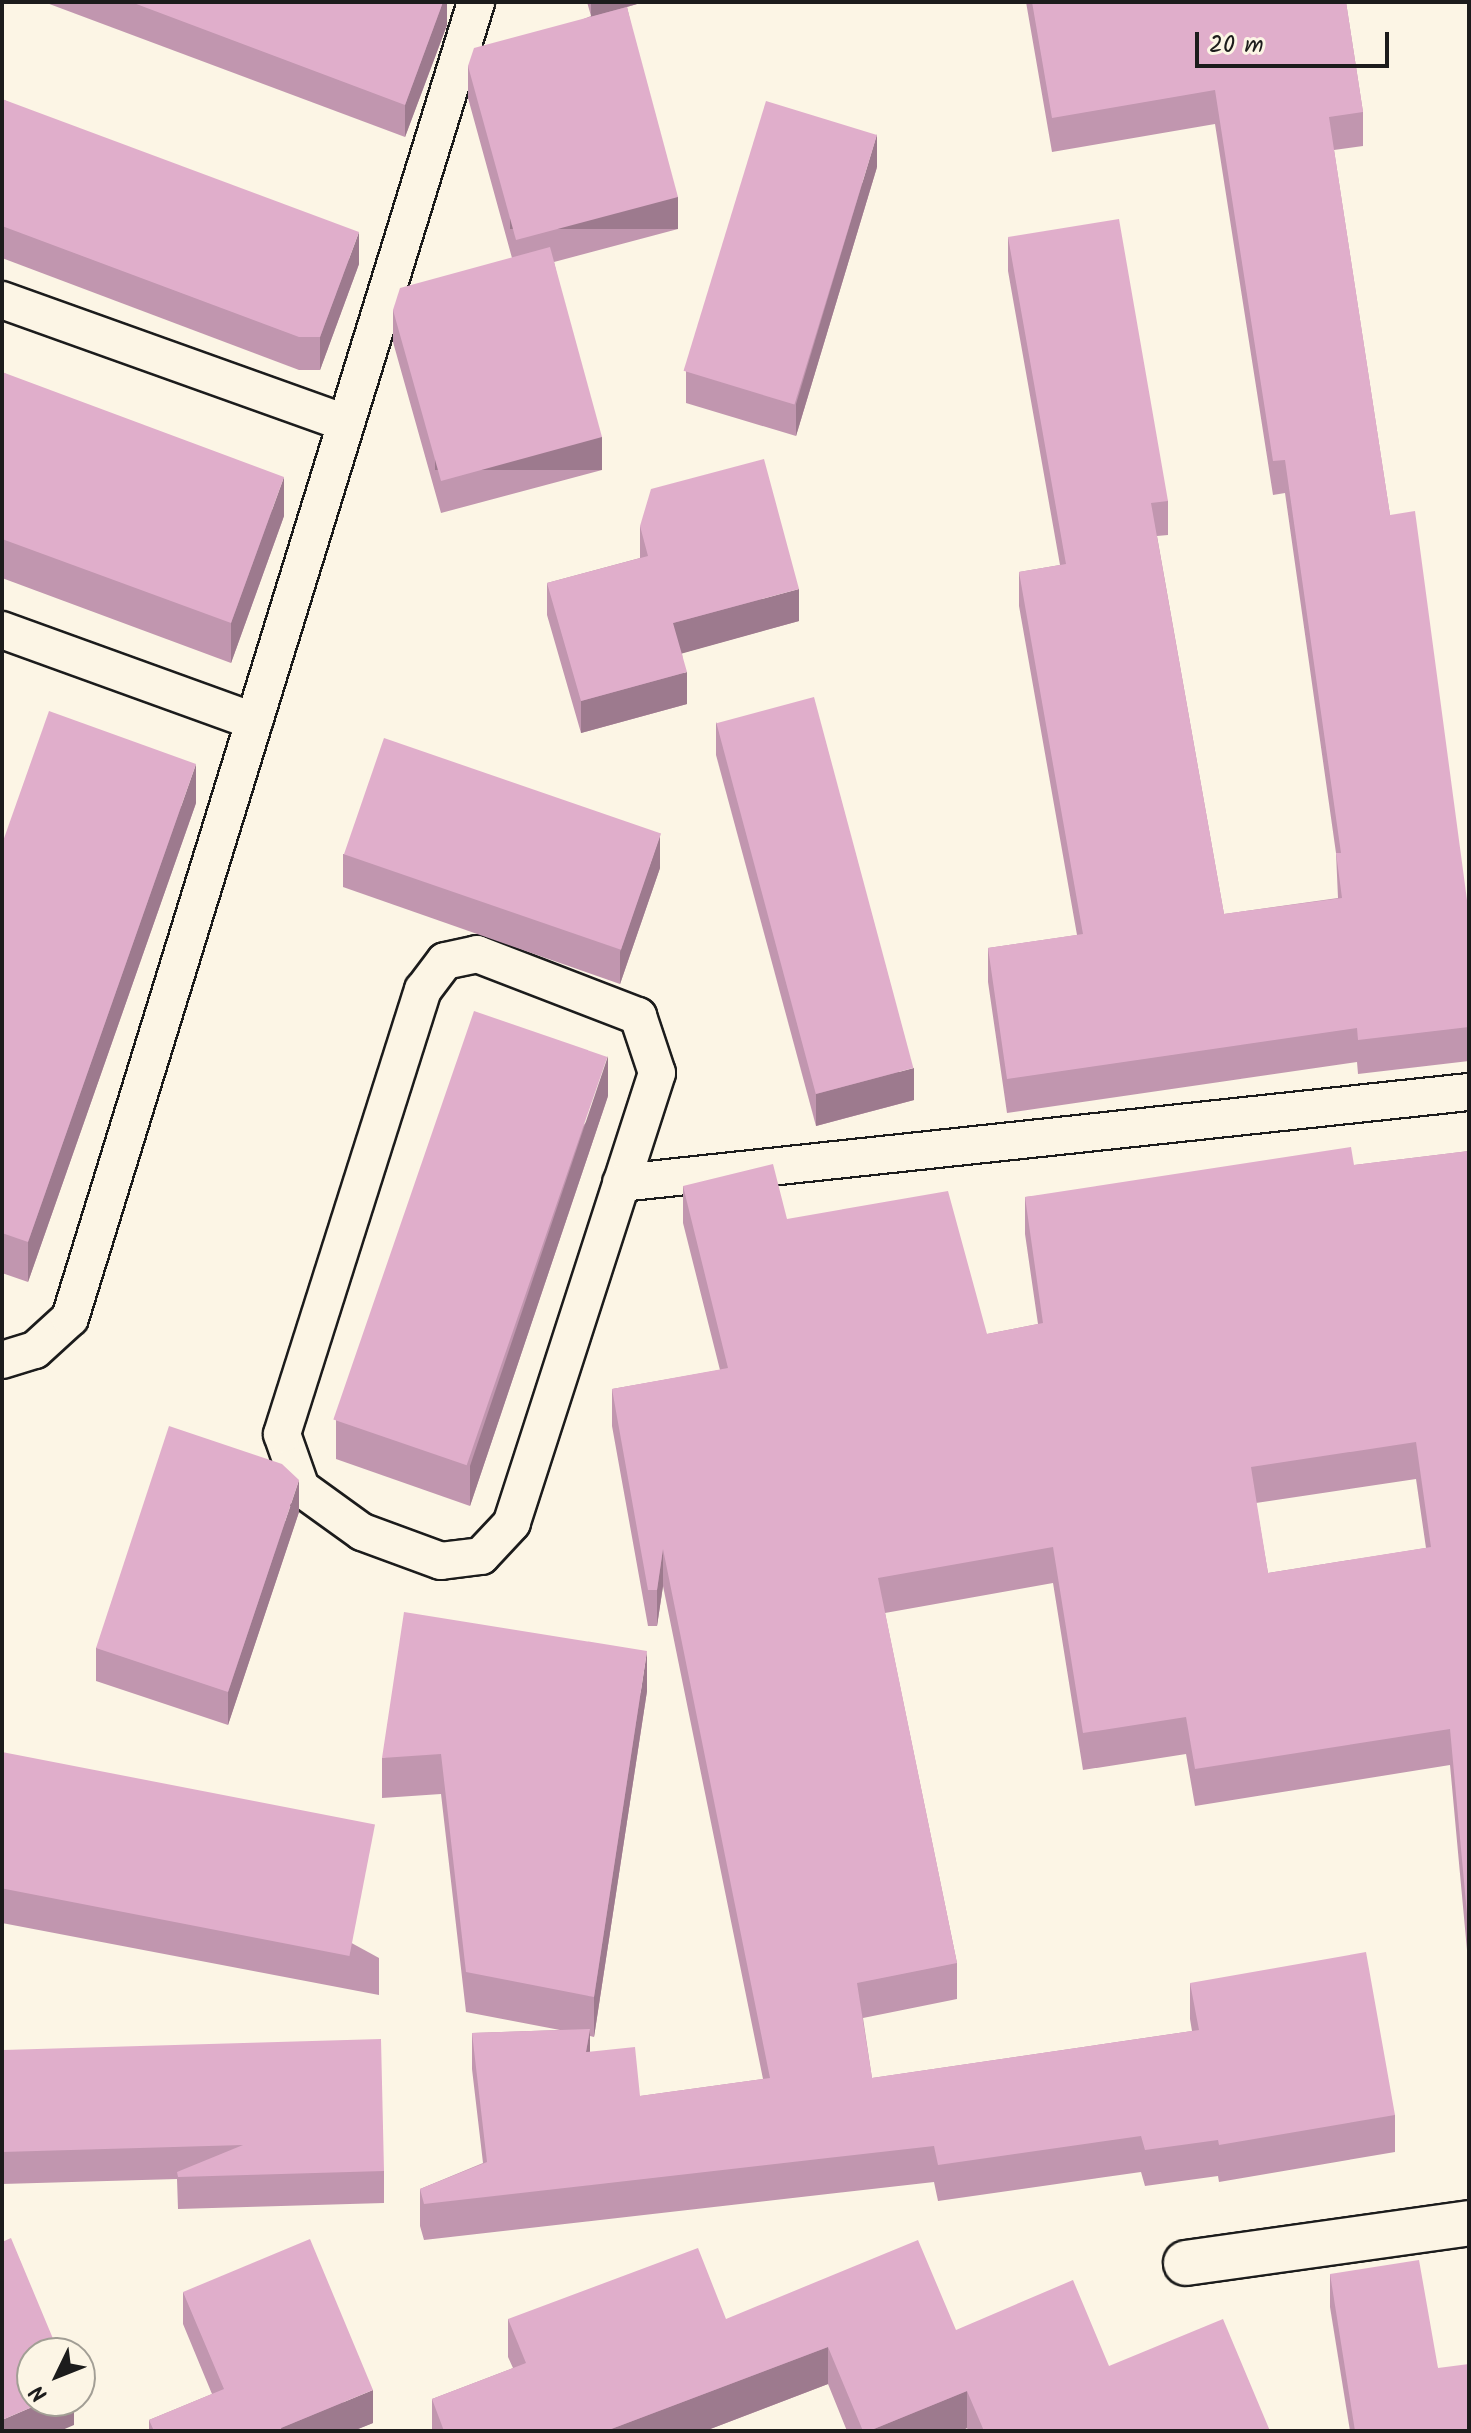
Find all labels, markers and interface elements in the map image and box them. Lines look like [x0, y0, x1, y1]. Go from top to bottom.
scale bar [1199, 16, 1393, 66]
text: 20 m [1209, 26, 1264, 65]
north arrow [16, 2337, 96, 2417]
text: N [22, 2375, 57, 2409]

